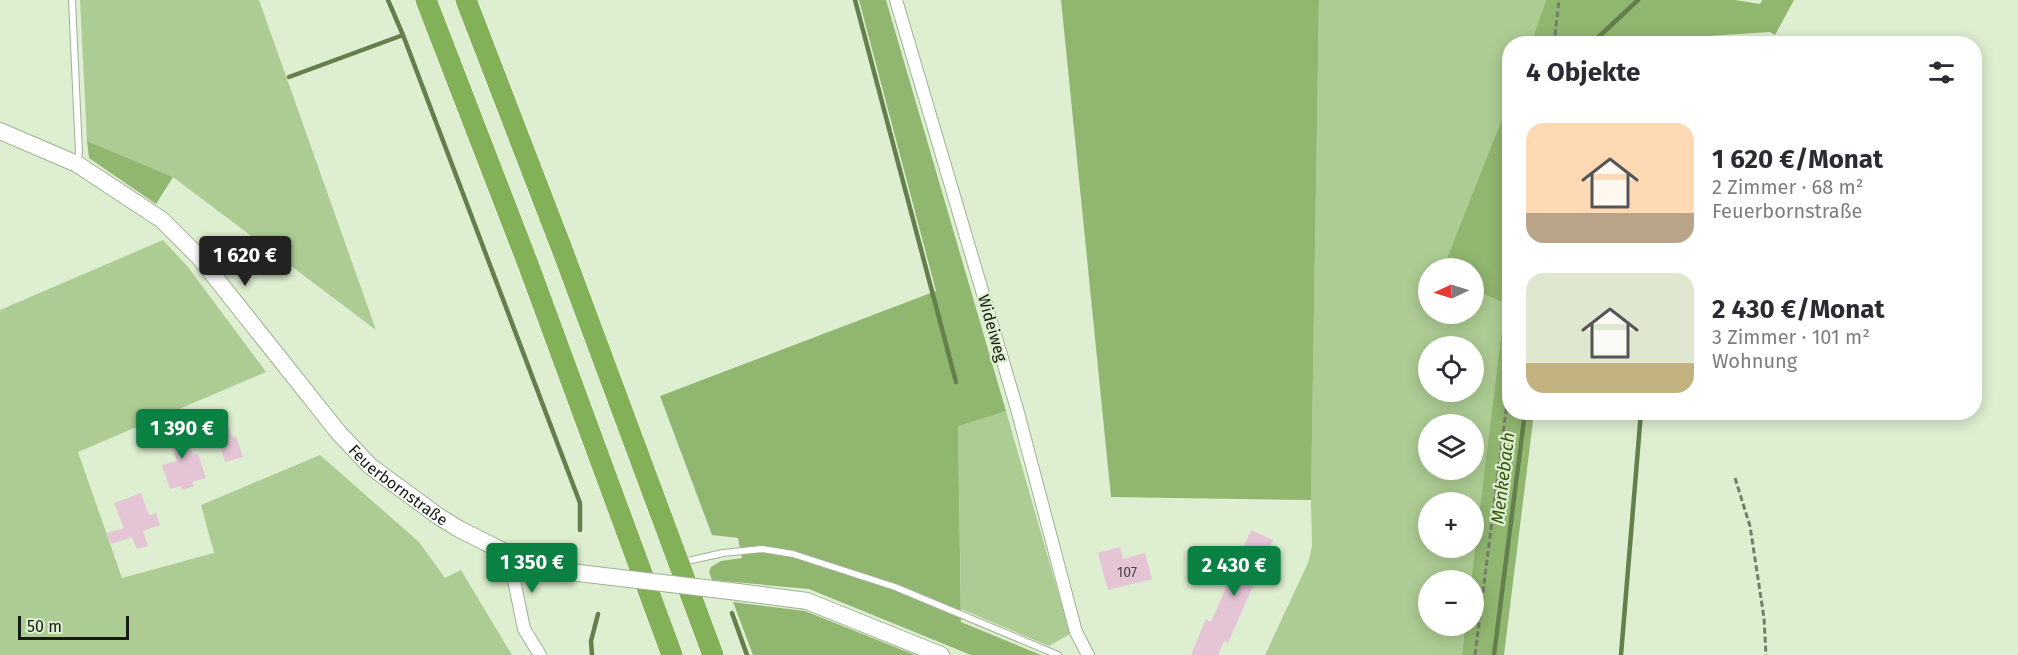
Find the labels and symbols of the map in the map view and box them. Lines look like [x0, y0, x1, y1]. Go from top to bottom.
pin: 1 620 € [190, 236, 300, 287]
north arrow [1418, 258, 1484, 324]
street label: Wideiweg [974, 292, 1011, 365]
pin: 1 390 € [127, 409, 237, 460]
water label: Menkebach [1486, 431, 1520, 525]
street label: Feuerbornstraße [345, 441, 451, 530]
pin: 1 350 € [477, 543, 587, 594]
pin: 2 430 € [1179, 546, 1289, 597]
house number: 107 [1117, 564, 1137, 581]
scale bar [18, 613, 129, 640]

